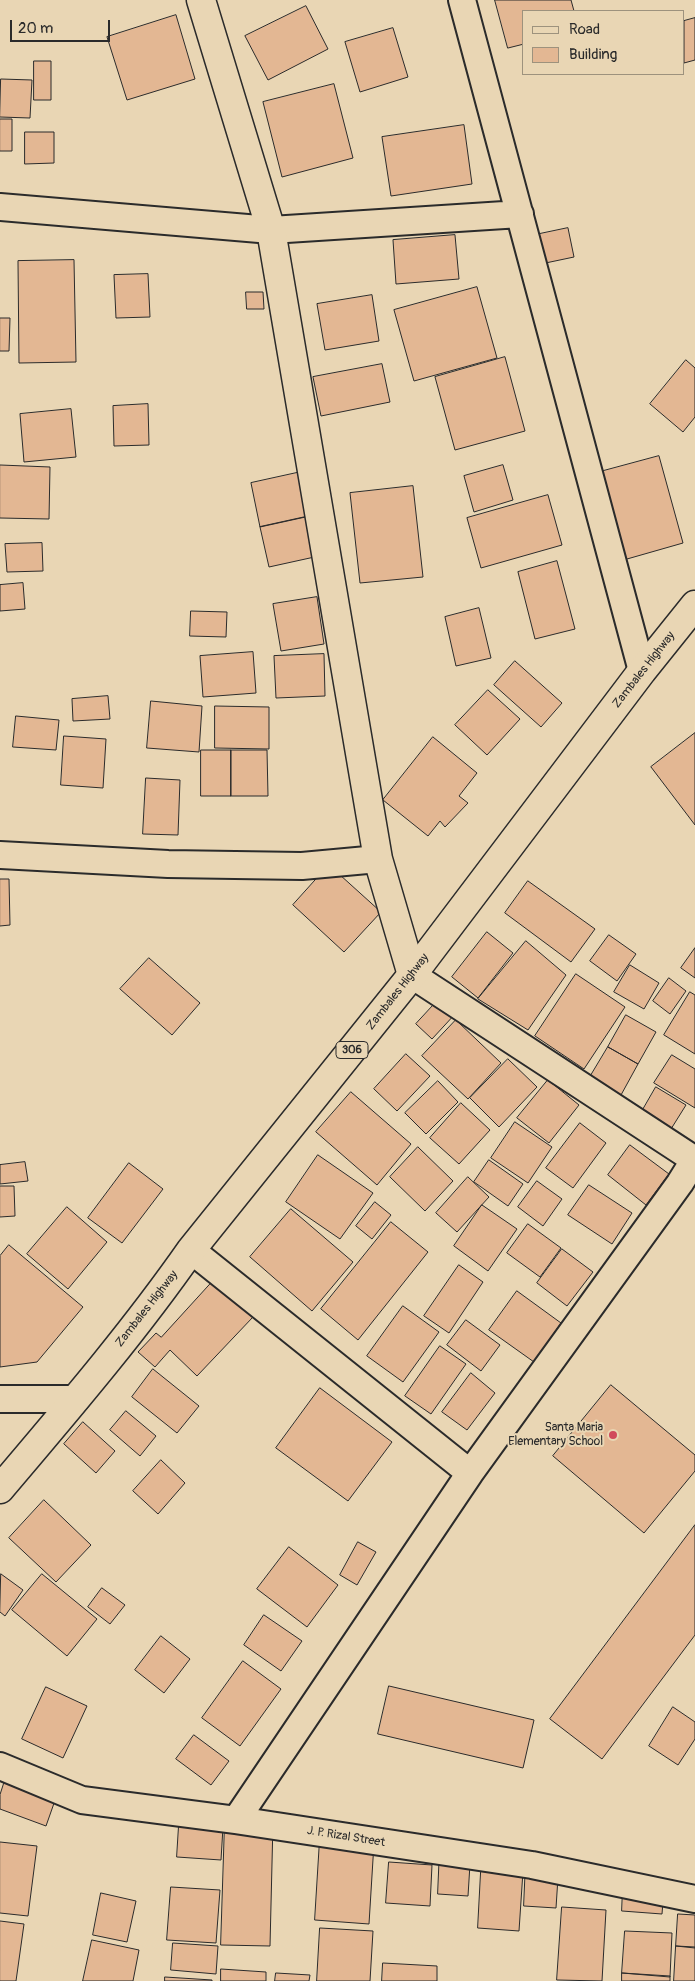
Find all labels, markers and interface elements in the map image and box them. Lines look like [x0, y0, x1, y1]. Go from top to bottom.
scale bar [12, 10, 112, 42]
legend [522, 10, 685, 75]
text: 20 m [18, 19, 53, 38]
text: Road [569, 20, 600, 39]
text: Building [569, 45, 617, 64]
street label: Zambales Highway [610, 629, 678, 711]
street label: Zambales Highway [364, 951, 432, 1033]
road number: 306 [336, 1042, 368, 1058]
street label: Zambales Highway [113, 1268, 181, 1350]
place label: Santa Maria Elementary School [508, 1421, 603, 1449]
marker: Santa Maria Elementary School [607, 1429, 619, 1441]
street label: J. P. Rizal Street [306, 1824, 386, 1850]

